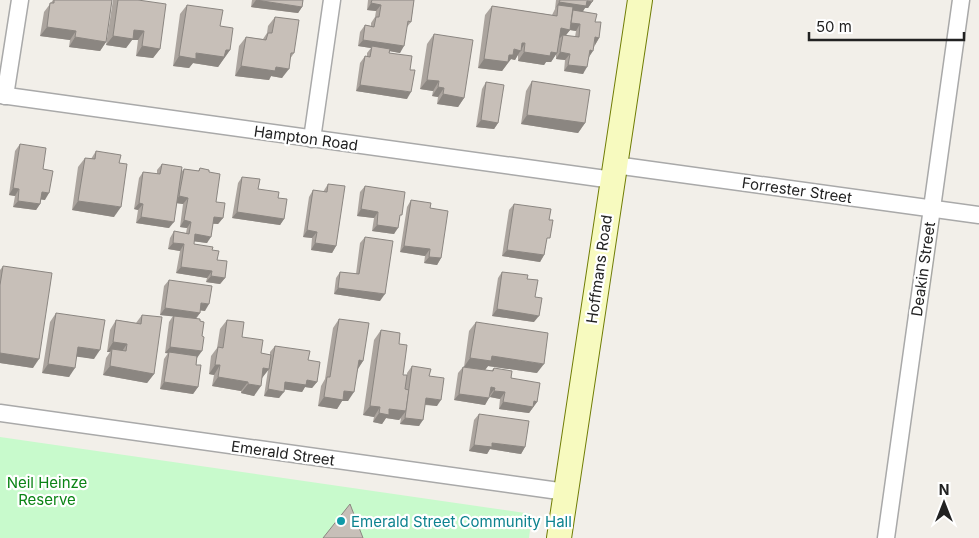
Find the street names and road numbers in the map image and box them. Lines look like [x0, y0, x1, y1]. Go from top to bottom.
street label: Hampton Road [253, 121, 359, 155]
street label: Forrester Street [741, 173, 853, 207]
street label: Hoffmans Road [582, 214, 616, 324]
street label: Deakin Street [907, 220, 939, 318]
street label: Emerald Street [230, 436, 336, 470]

